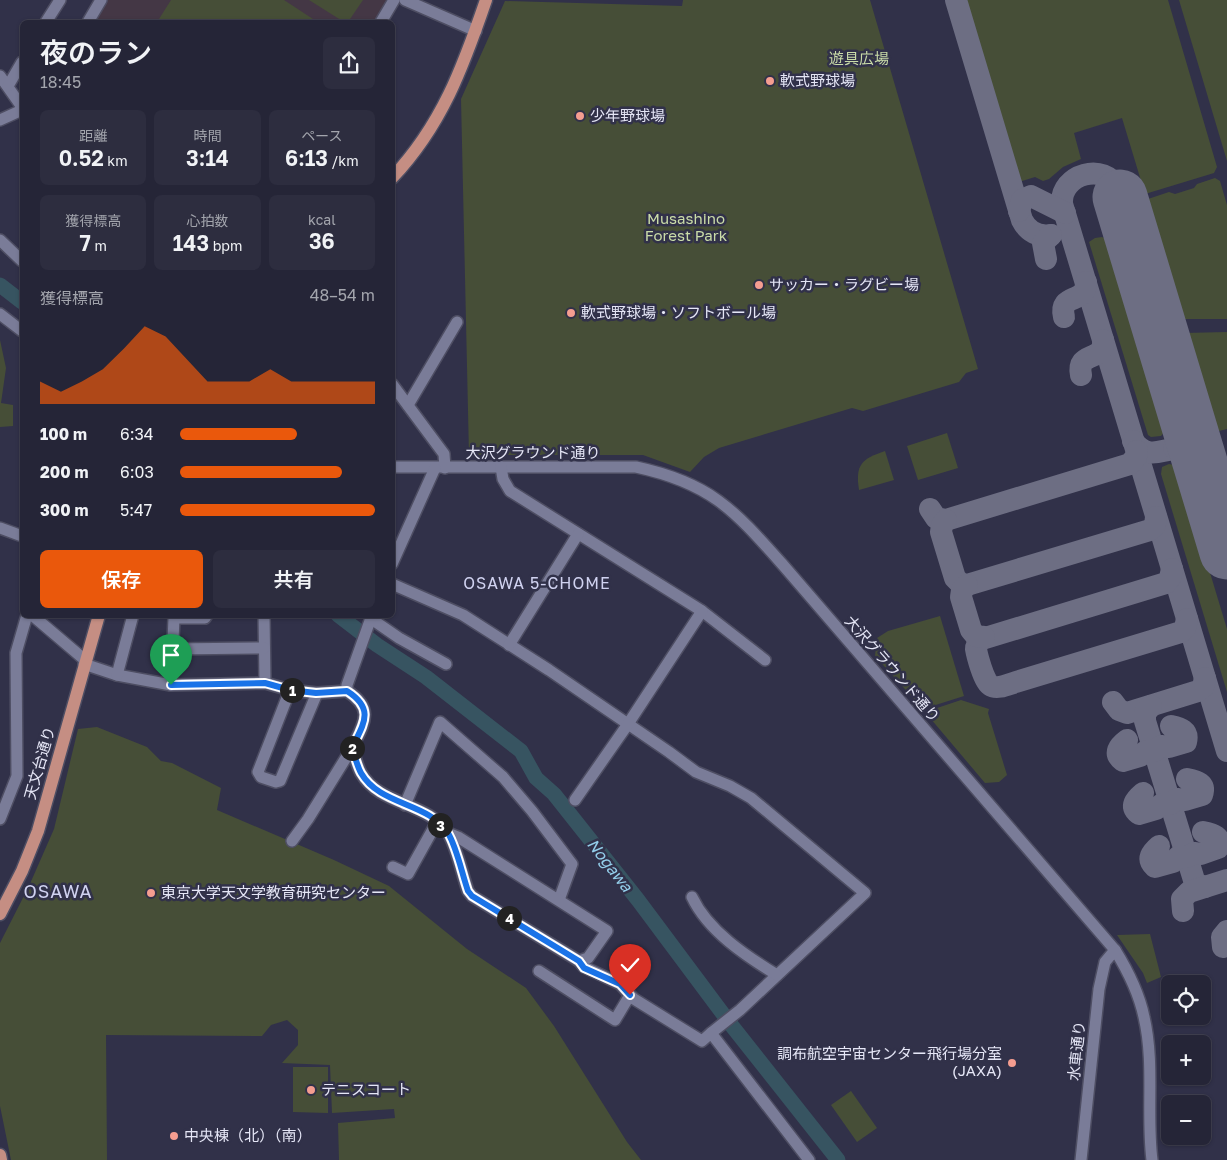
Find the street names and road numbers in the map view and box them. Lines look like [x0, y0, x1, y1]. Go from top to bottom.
street label: 大沢グラウンド通り [465, 443, 601, 461]
street label: 大沢グラウンド通り [842, 611, 944, 725]
street label: 天文台通り [20, 724, 58, 801]
street label: 水車通り [1064, 1020, 1088, 1082]

